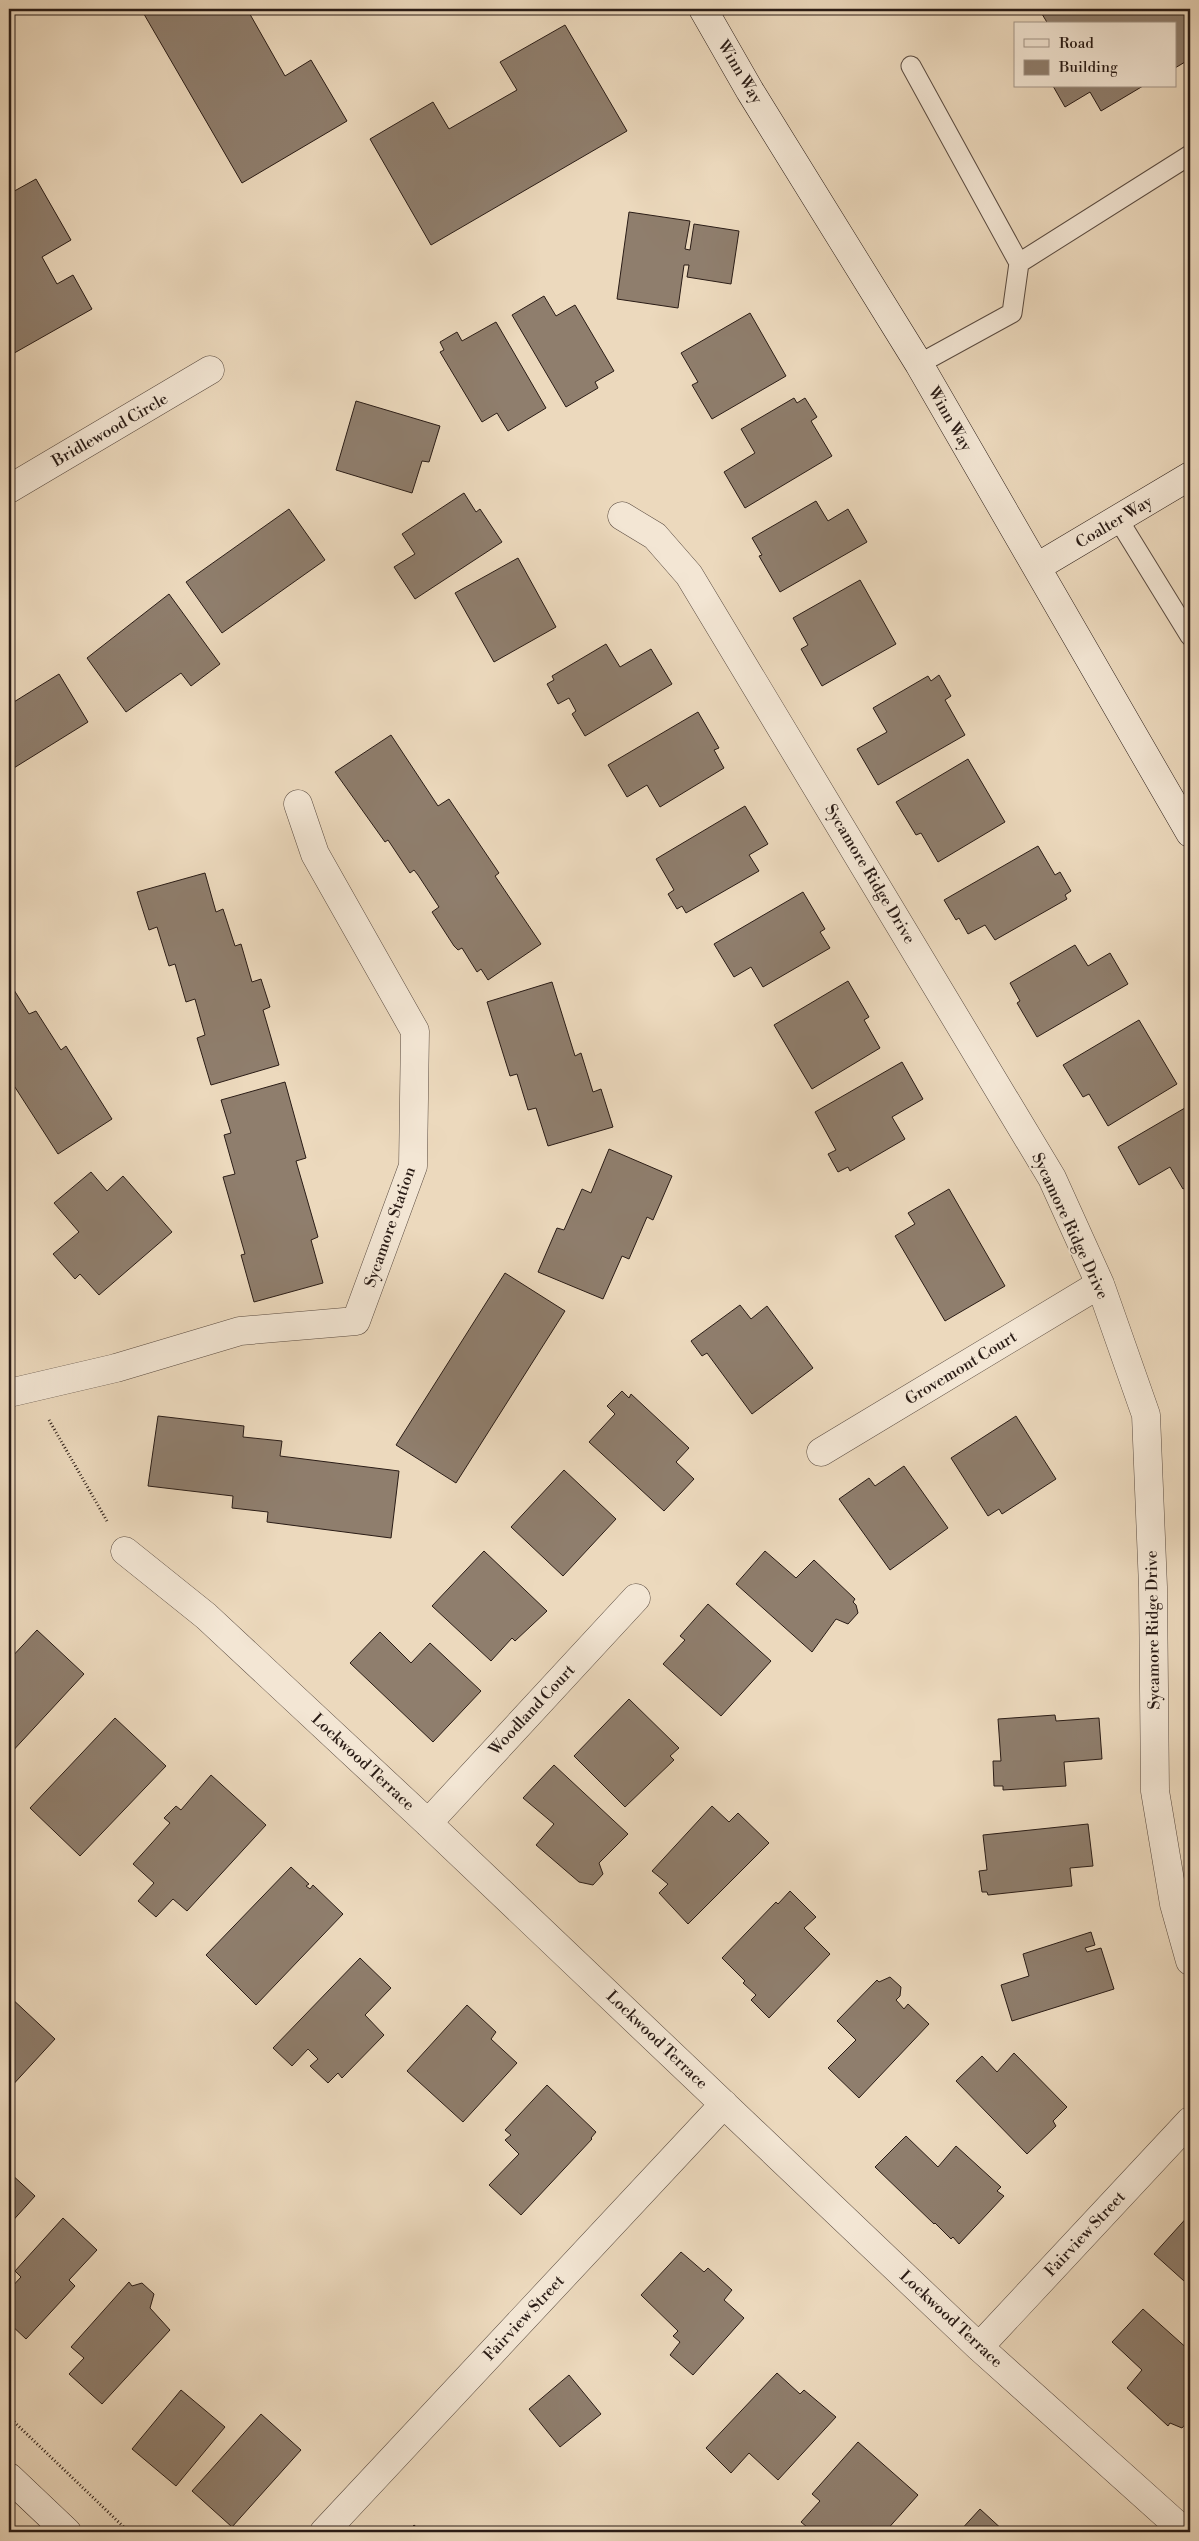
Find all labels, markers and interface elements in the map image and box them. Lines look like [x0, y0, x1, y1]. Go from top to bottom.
legend [1014, 22, 1176, 88]
text: Road [1059, 34, 1094, 53]
street label: Winn Way [713, 36, 767, 108]
text: Building [1058, 58, 1118, 77]
street label: Winn Way [923, 382, 976, 455]
street label: Bridlewood Circle [48, 389, 172, 472]
street label: Coalter Way [1072, 491, 1156, 553]
street label: Sycamore Ridge Drive [820, 801, 920, 947]
street label: Sycamore Ridge Drive [1027, 1150, 1113, 1302]
street label: Sycamore Station [360, 1164, 420, 1290]
street label: Grovemont Court [902, 1327, 1021, 1409]
street label: Sycamore Ridge Drive [1142, 1550, 1164, 1710]
street label: Woodland Court [484, 1660, 580, 1760]
street label: Lockwood Terrace [307, 1709, 419, 1815]
street label: Lockwood Terrace [602, 1986, 712, 2094]
street label: Fairview Street [1040, 2187, 1130, 2281]
street label: Lockwood Terrace [895, 2266, 1007, 2372]
street label: Fairview Street [479, 2271, 569, 2365]

